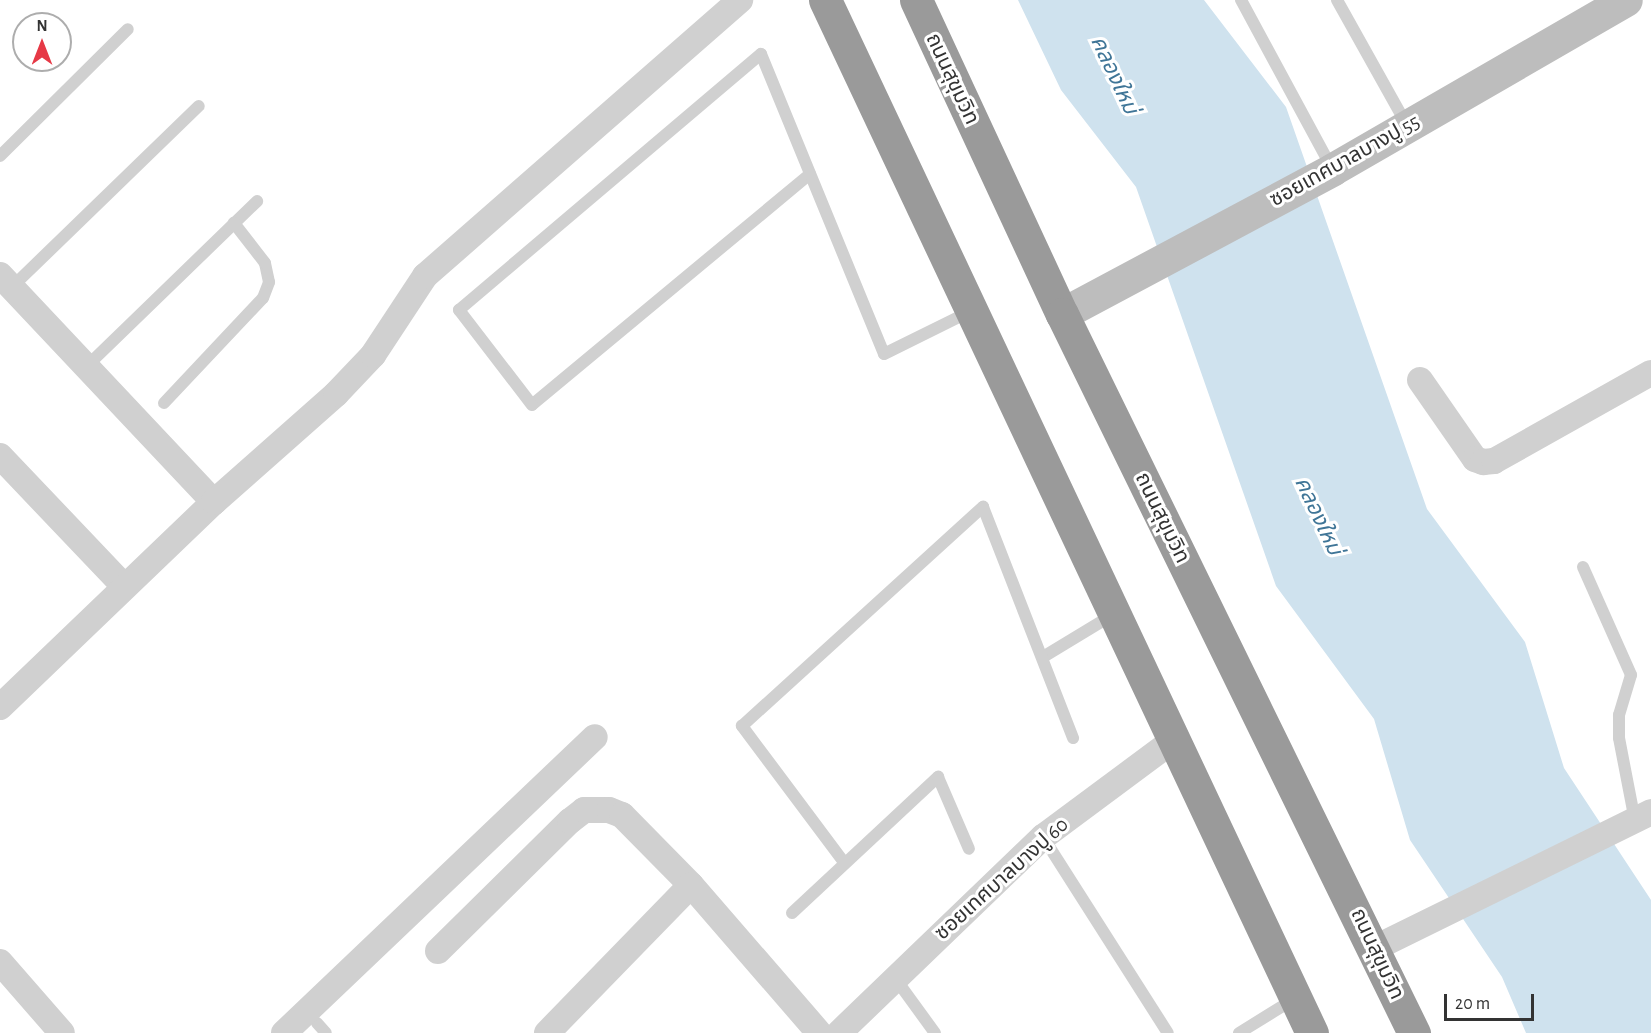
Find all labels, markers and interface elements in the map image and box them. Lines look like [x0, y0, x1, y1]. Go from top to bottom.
north arrow [12, 12, 72, 72]
text: N [36, 18, 48, 34]
street label: ถนนสุขุมวิท [920, 29, 984, 129]
water label: คลองใหม่ [1084, 32, 1144, 118]
street label: ซอยเทศบาลบางปู 55 [1266, 109, 1424, 213]
street label: ถนนสุขุมวิท [1129, 468, 1195, 568]
water label: คลองใหม่ [1288, 473, 1348, 559]
street label: ซอยเทศบาลบางปู 60 [930, 812, 1074, 946]
street label: ถนนสุขุมวิท [1345, 904, 1409, 1004]
scale bar [1447, 982, 1537, 1020]
text: 20 m [1455, 995, 1490, 1013]

